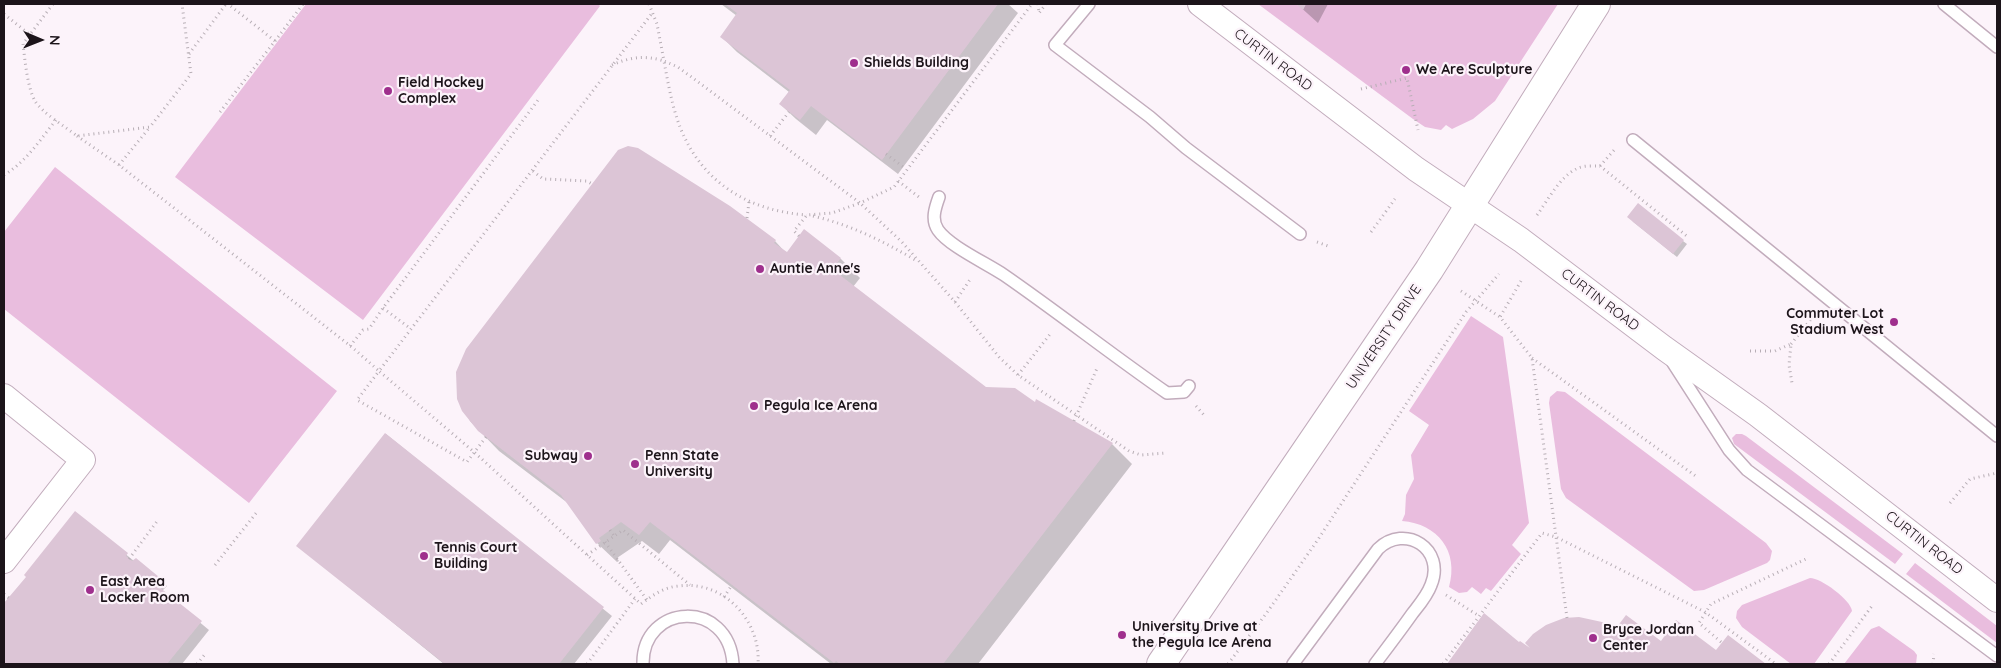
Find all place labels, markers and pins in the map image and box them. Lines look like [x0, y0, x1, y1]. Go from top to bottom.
place label: Shields Building [864, 55, 969, 71]
marker: Shields Building [848, 57, 860, 69]
place label: We Are Sculpture [1416, 62, 1532, 78]
marker: We Are Sculpture [1400, 64, 1412, 76]
place label: Field Hockey Complex [398, 75, 484, 108]
marker: Field Hockey Complex [382, 85, 394, 97]
place label: Auntie Anne's [770, 261, 860, 277]
marker: Auntie Anne's [754, 263, 766, 275]
place label: Commuter Lot Stadium West [1786, 306, 1884, 338]
marker: Commuter Lot Stadium West [1888, 316, 1900, 328]
place label: Pegula Ice Arena [764, 398, 877, 414]
marker: Pegula Ice Arena [748, 400, 760, 412]
place label: Subway [525, 448, 578, 464]
place label: Penn State University [645, 448, 719, 481]
marker: Subway [582, 450, 594, 462]
marker: Penn State University [629, 458, 641, 470]
place label: Tennis Court Building [434, 540, 518, 572]
marker: Tennis Court Building [418, 550, 430, 562]
place label: East Area Locker Room [100, 574, 190, 606]
marker: East Area Locker Room [84, 584, 96, 596]
place label: University Drive at the Pegula Ice Arena [1132, 619, 1272, 652]
place label: Bryce Jordan Center [1603, 622, 1694, 654]
marker: University Drive at the Pegula Ice Arena [1116, 629, 1128, 641]
marker: Bryce Jordan Center [1587, 632, 1599, 644]

